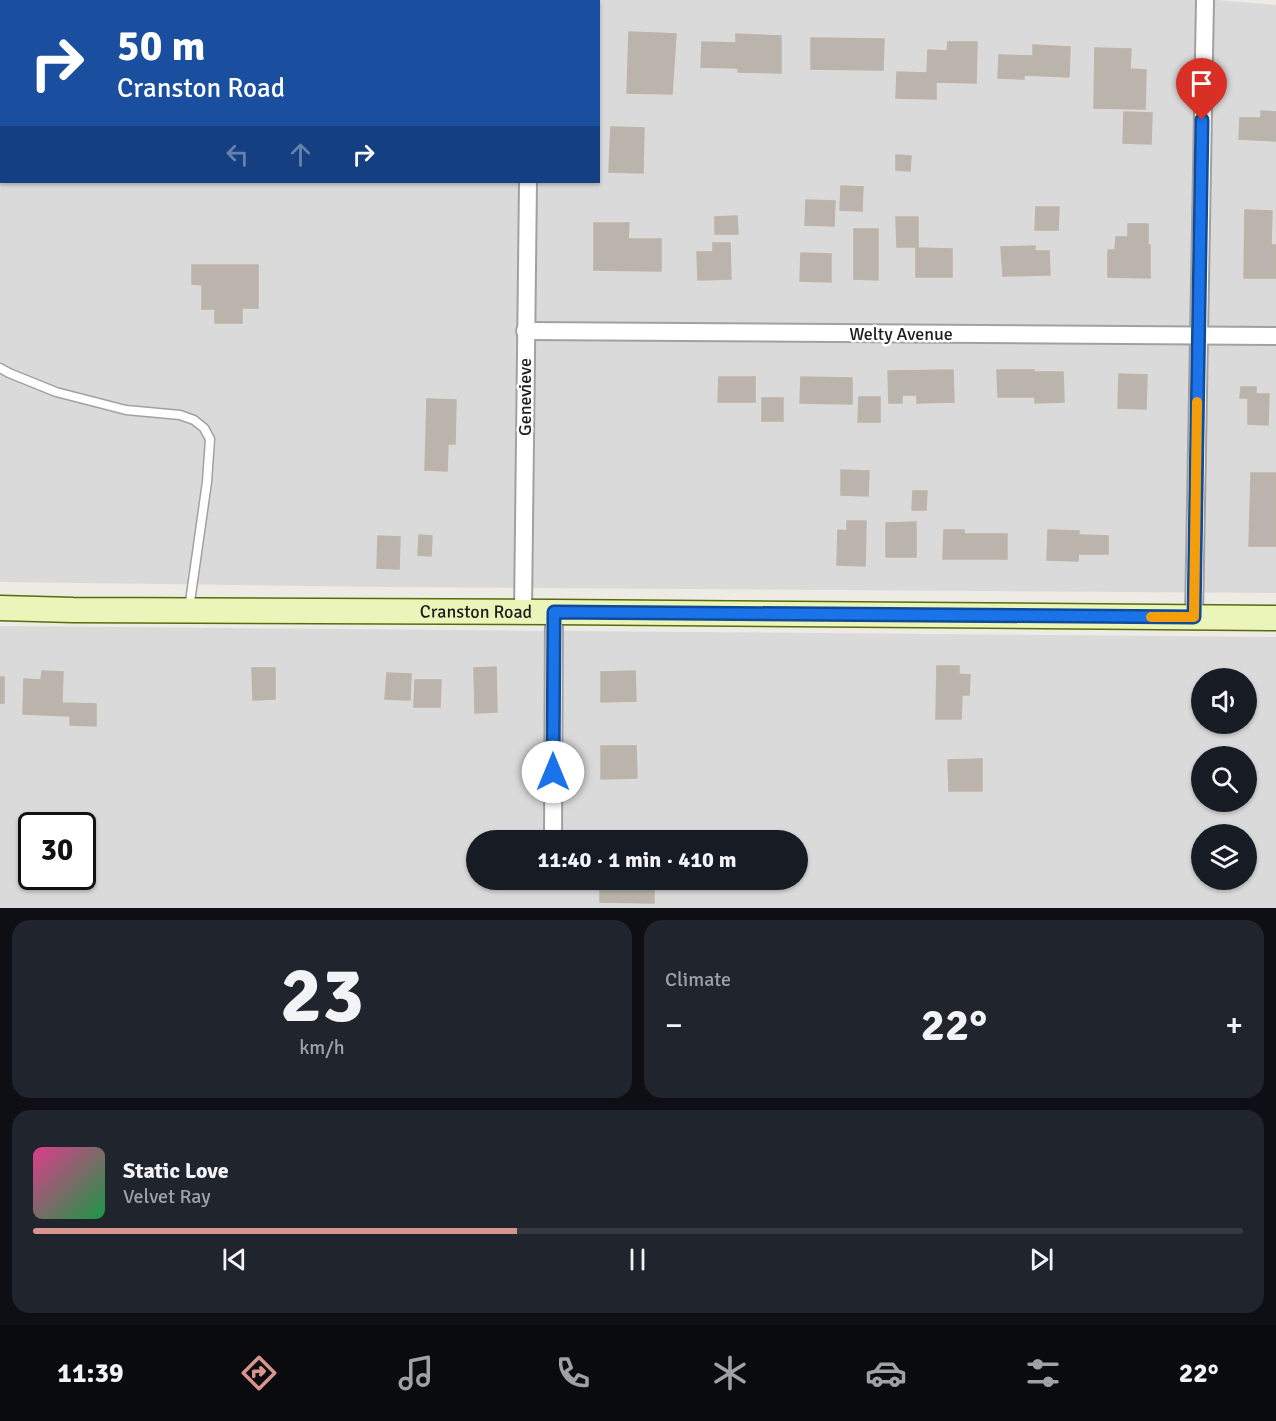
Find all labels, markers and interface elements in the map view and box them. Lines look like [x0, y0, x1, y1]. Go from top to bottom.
text: 50 m [117, 21, 206, 72]
icon: right [18, 24, 96, 102]
pin [1176, 58, 1227, 120]
icon: arrive [1185, 67, 1218, 100]
text: Cranston Road [117, 72, 285, 105]
icon: left [221, 138, 254, 171]
icon: ahead [284, 138, 317, 171]
icon: right [347, 138, 380, 171]
street label: Welty Avenue [849, 323, 953, 345]
street label: Genevieve [514, 358, 536, 436]
street label: Cranston Road [420, 600, 532, 623]
map controls [1191, 668, 1257, 890]
button: sound [1191, 668, 1257, 734]
position arrow [521, 740, 585, 804]
button: search [1191, 746, 1257, 812]
speed limit sign: 30 [18, 812, 96, 890]
button: layers [1191, 824, 1257, 890]
text: 11:40 · 1 min · 410 m [537, 846, 737, 873]
text: 23 [280, 948, 364, 1044]
text: Climate [665, 967, 731, 992]
text: 22° [921, 998, 987, 1053]
text: − [665, 1005, 683, 1046]
text: + [1225, 1005, 1243, 1046]
text: km/h [299, 1035, 345, 1060]
text: Static Love [123, 1157, 229, 1184]
text: Velvet Ray [123, 1184, 211, 1209]
icon: previous [218, 1243, 251, 1276]
icon: pause [621, 1243, 654, 1276]
icon: next [1025, 1243, 1058, 1276]
icon: directions [238, 1352, 280, 1394]
icon: music [395, 1352, 437, 1394]
icon: phone [552, 1352, 594, 1394]
icon: climate [709, 1352, 751, 1394]
icon: car [865, 1352, 907, 1394]
icon: filters [1022, 1352, 1064, 1394]
text: 11:39 [57, 1357, 124, 1390]
text: 22° [1179, 1357, 1219, 1390]

